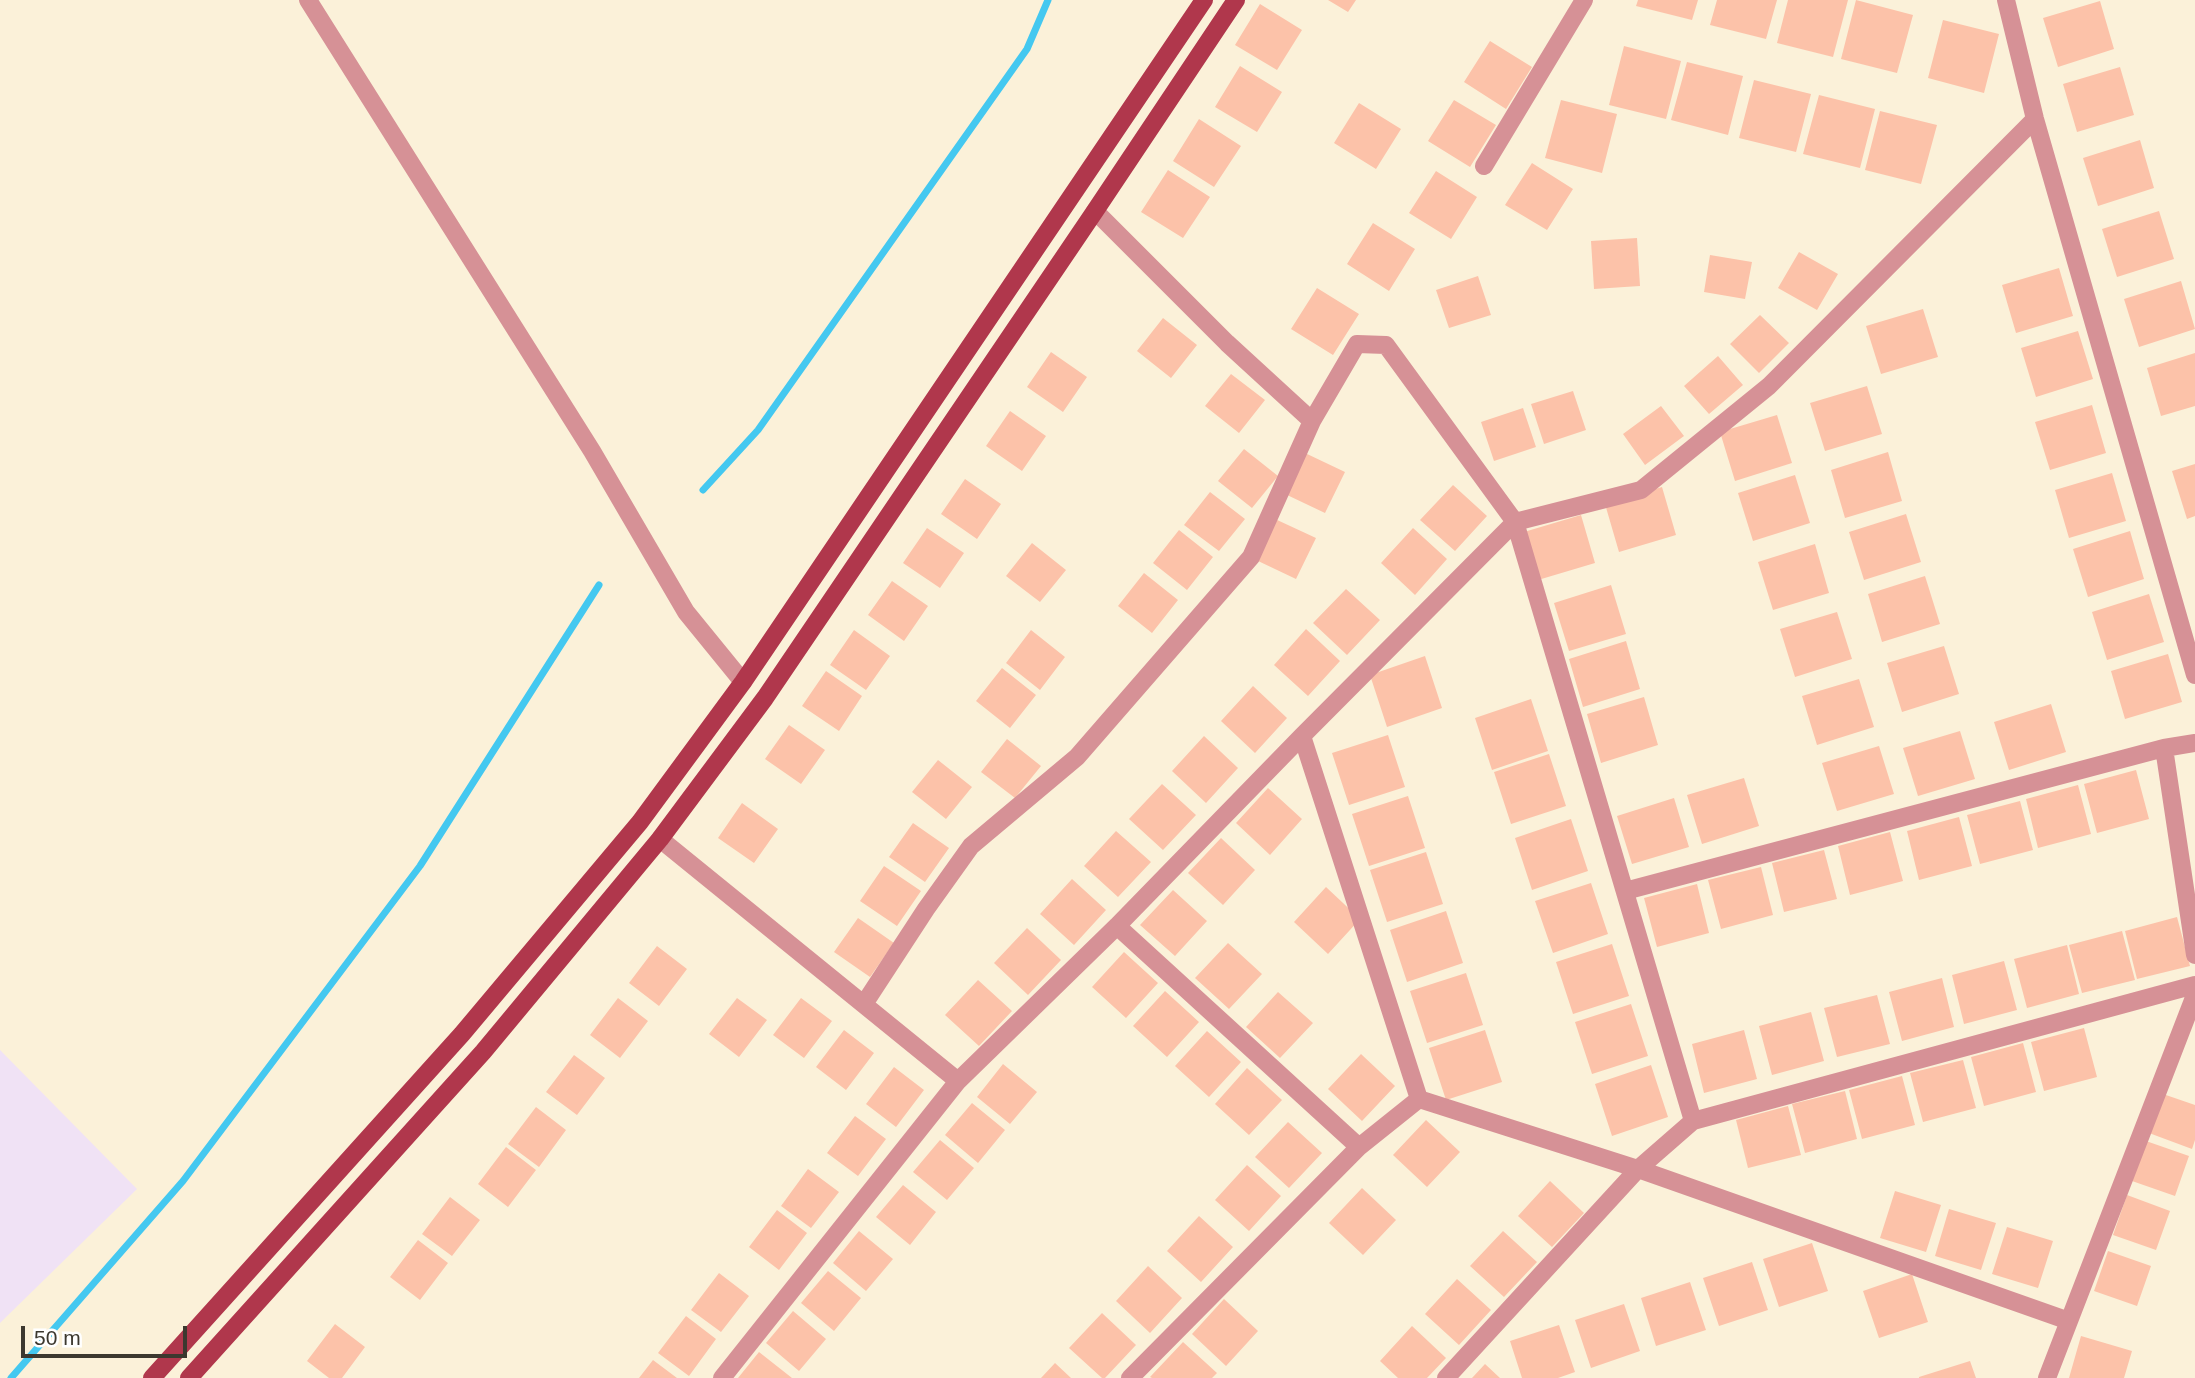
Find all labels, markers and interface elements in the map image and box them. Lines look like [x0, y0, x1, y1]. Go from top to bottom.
scale bar [24, 1312, 191, 1356]
text: 50 m [34, 1326, 81, 1349]

